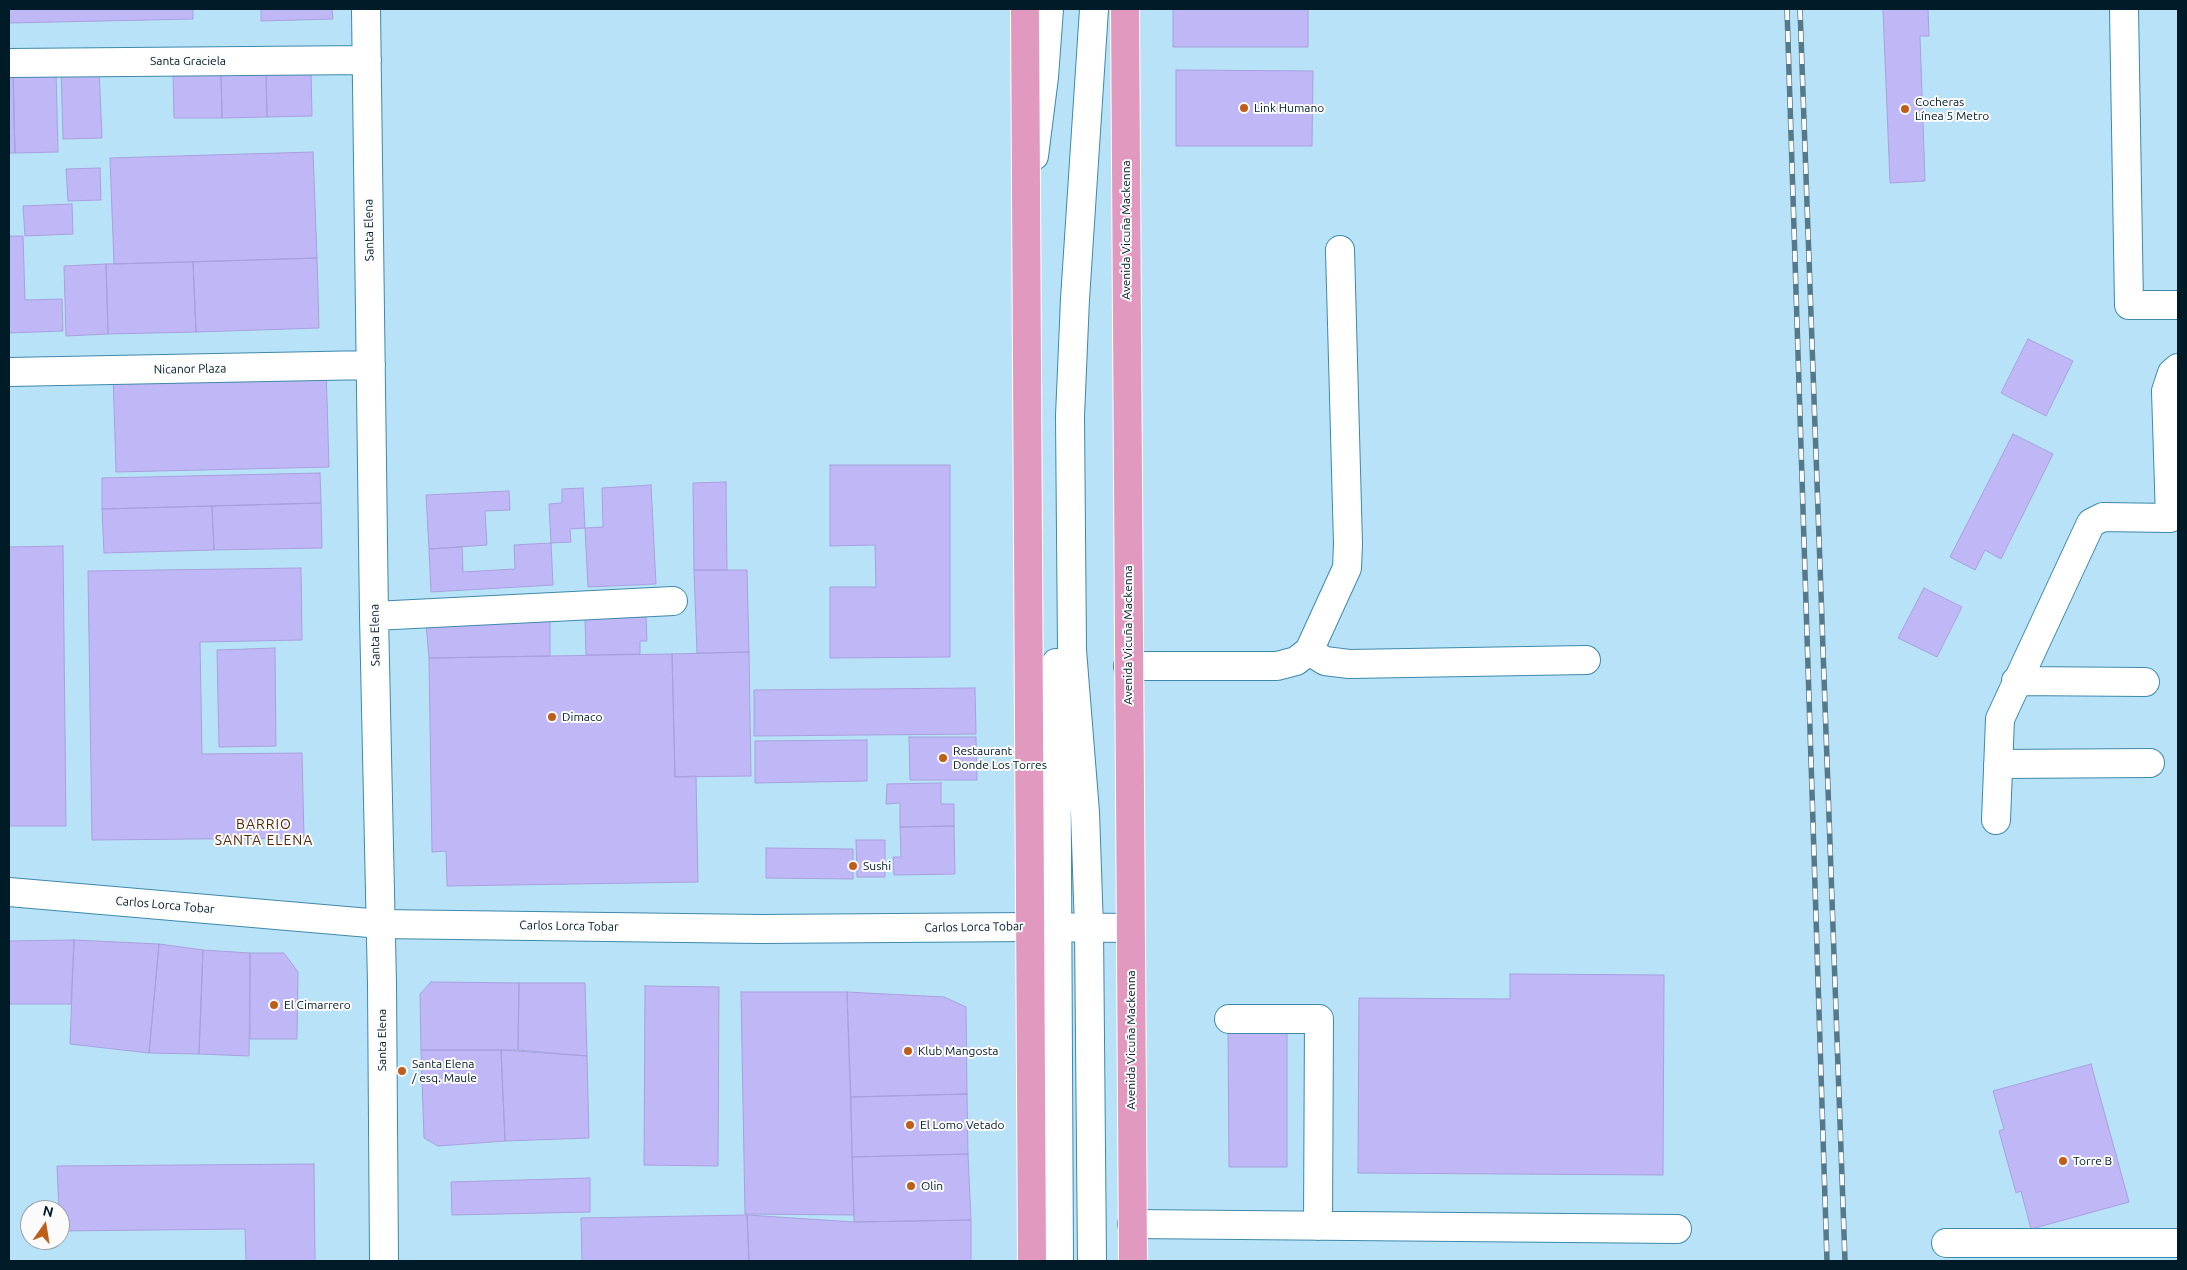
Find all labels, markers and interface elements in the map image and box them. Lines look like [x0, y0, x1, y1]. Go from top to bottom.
street label: Santa Graciela [150, 54, 226, 68]
place label: Cocheras Línea 5 Metro [1915, 95, 1989, 123]
place label: Link Humano [1254, 101, 1324, 115]
marker: Link Humano [1238, 102, 1250, 114]
marker: Cocheras Línea 5 Metro [1899, 103, 1911, 115]
street label: Avenida Vicuña Mackenna [1119, 160, 1133, 300]
street label: Santa Elena [361, 199, 377, 261]
street label: Nicanor Plaza [154, 361, 226, 377]
street label: Avenida Vicuña Mackenna [1121, 565, 1135, 705]
street label: Santa Elena [367, 604, 383, 666]
place label: Dimaco [562, 710, 602, 724]
marker: Dimaco [546, 711, 558, 723]
place label: Restaurant Donde Los Torres [953, 744, 1047, 772]
marker: Restaurant Donde Los Torres [937, 752, 949, 764]
district label: BARRIO SANTA ELENA [213, 816, 315, 849]
place label: Sushi [863, 859, 891, 873]
marker: Sushi [847, 860, 859, 872]
street label: Carlos Lorca Tobar [115, 894, 215, 916]
street label: Carlos Lorca Tobar [519, 918, 619, 934]
street label: Carlos Lorca Tobar [924, 919, 1024, 935]
street label: Avenida Vicuña Mackenna [1124, 970, 1138, 1110]
place label: El Cimarrero [284, 998, 351, 1012]
marker: El Cimarrero [268, 999, 280, 1011]
street label: Santa Elena [375, 1009, 389, 1071]
place label: Klub Mangosta [918, 1044, 999, 1058]
marker: Klub Mangosta [902, 1045, 914, 1057]
place label: Santa Elena / esq. Maule [412, 1057, 477, 1085]
marker: Santa Elena / esq. Maule [396, 1065, 408, 1077]
place label: El Lomo Vetado [920, 1118, 1005, 1132]
marker: El Lomo Vetado [904, 1119, 916, 1131]
place label: Torre B [2073, 1154, 2112, 1168]
marker: Torre B [2057, 1155, 2069, 1167]
place label: Olin [921, 1179, 943, 1193]
marker: Olin [905, 1180, 917, 1192]
north arrow [20, 1200, 70, 1250]
text: N [41, 1202, 55, 1220]

